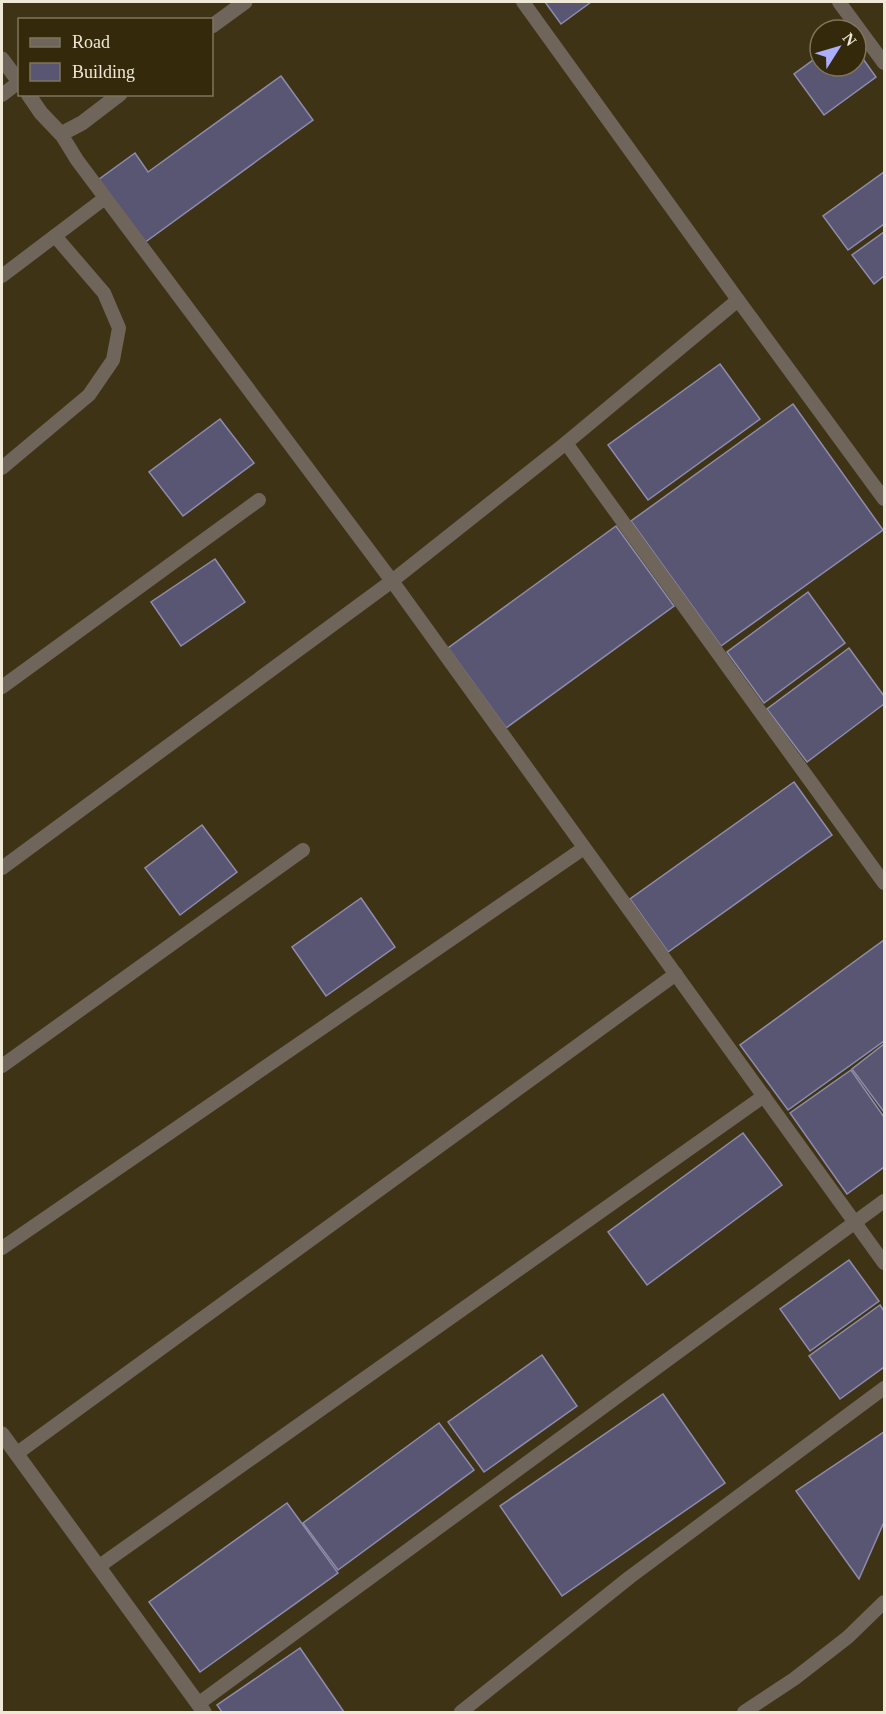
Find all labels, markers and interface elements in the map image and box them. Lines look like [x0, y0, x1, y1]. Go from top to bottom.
legend [18, 18, 213, 96]
north arrow [808, 18, 868, 78]
text: N [839, 30, 860, 49]
text: Road [72, 32, 110, 52]
text: Building [72, 62, 135, 82]

